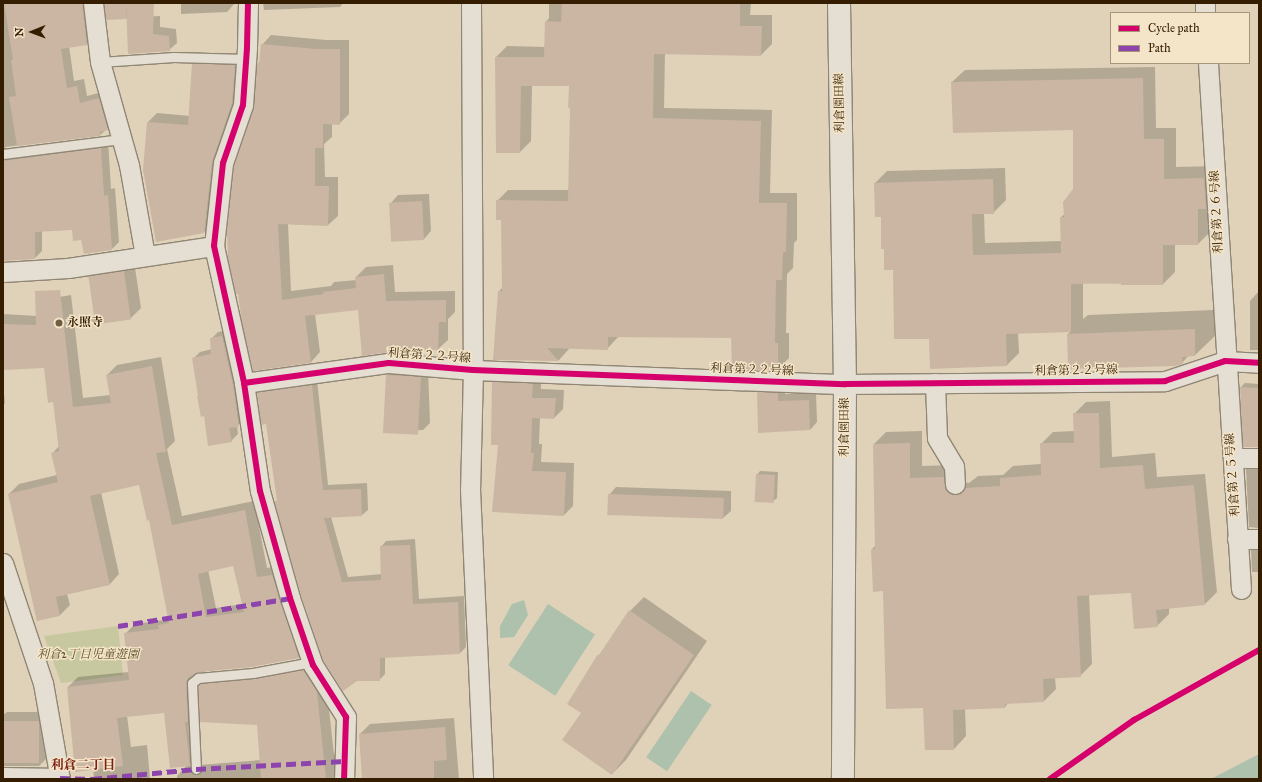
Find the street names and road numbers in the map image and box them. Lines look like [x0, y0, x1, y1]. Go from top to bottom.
street label: 利倉園田線 [832, 73, 848, 133]
street label: 利倉第２６号線 [1208, 170, 1226, 254]
street label: 利倉第２２号線 [387, 346, 471, 366]
street label: 利倉第２２号線 [710, 361, 794, 379]
street label: 利倉第２２号線 [1034, 363, 1118, 379]
street label: 利倉園田線 [838, 397, 852, 457]
street label: 利倉第２５号線 [1223, 433, 1243, 517]

